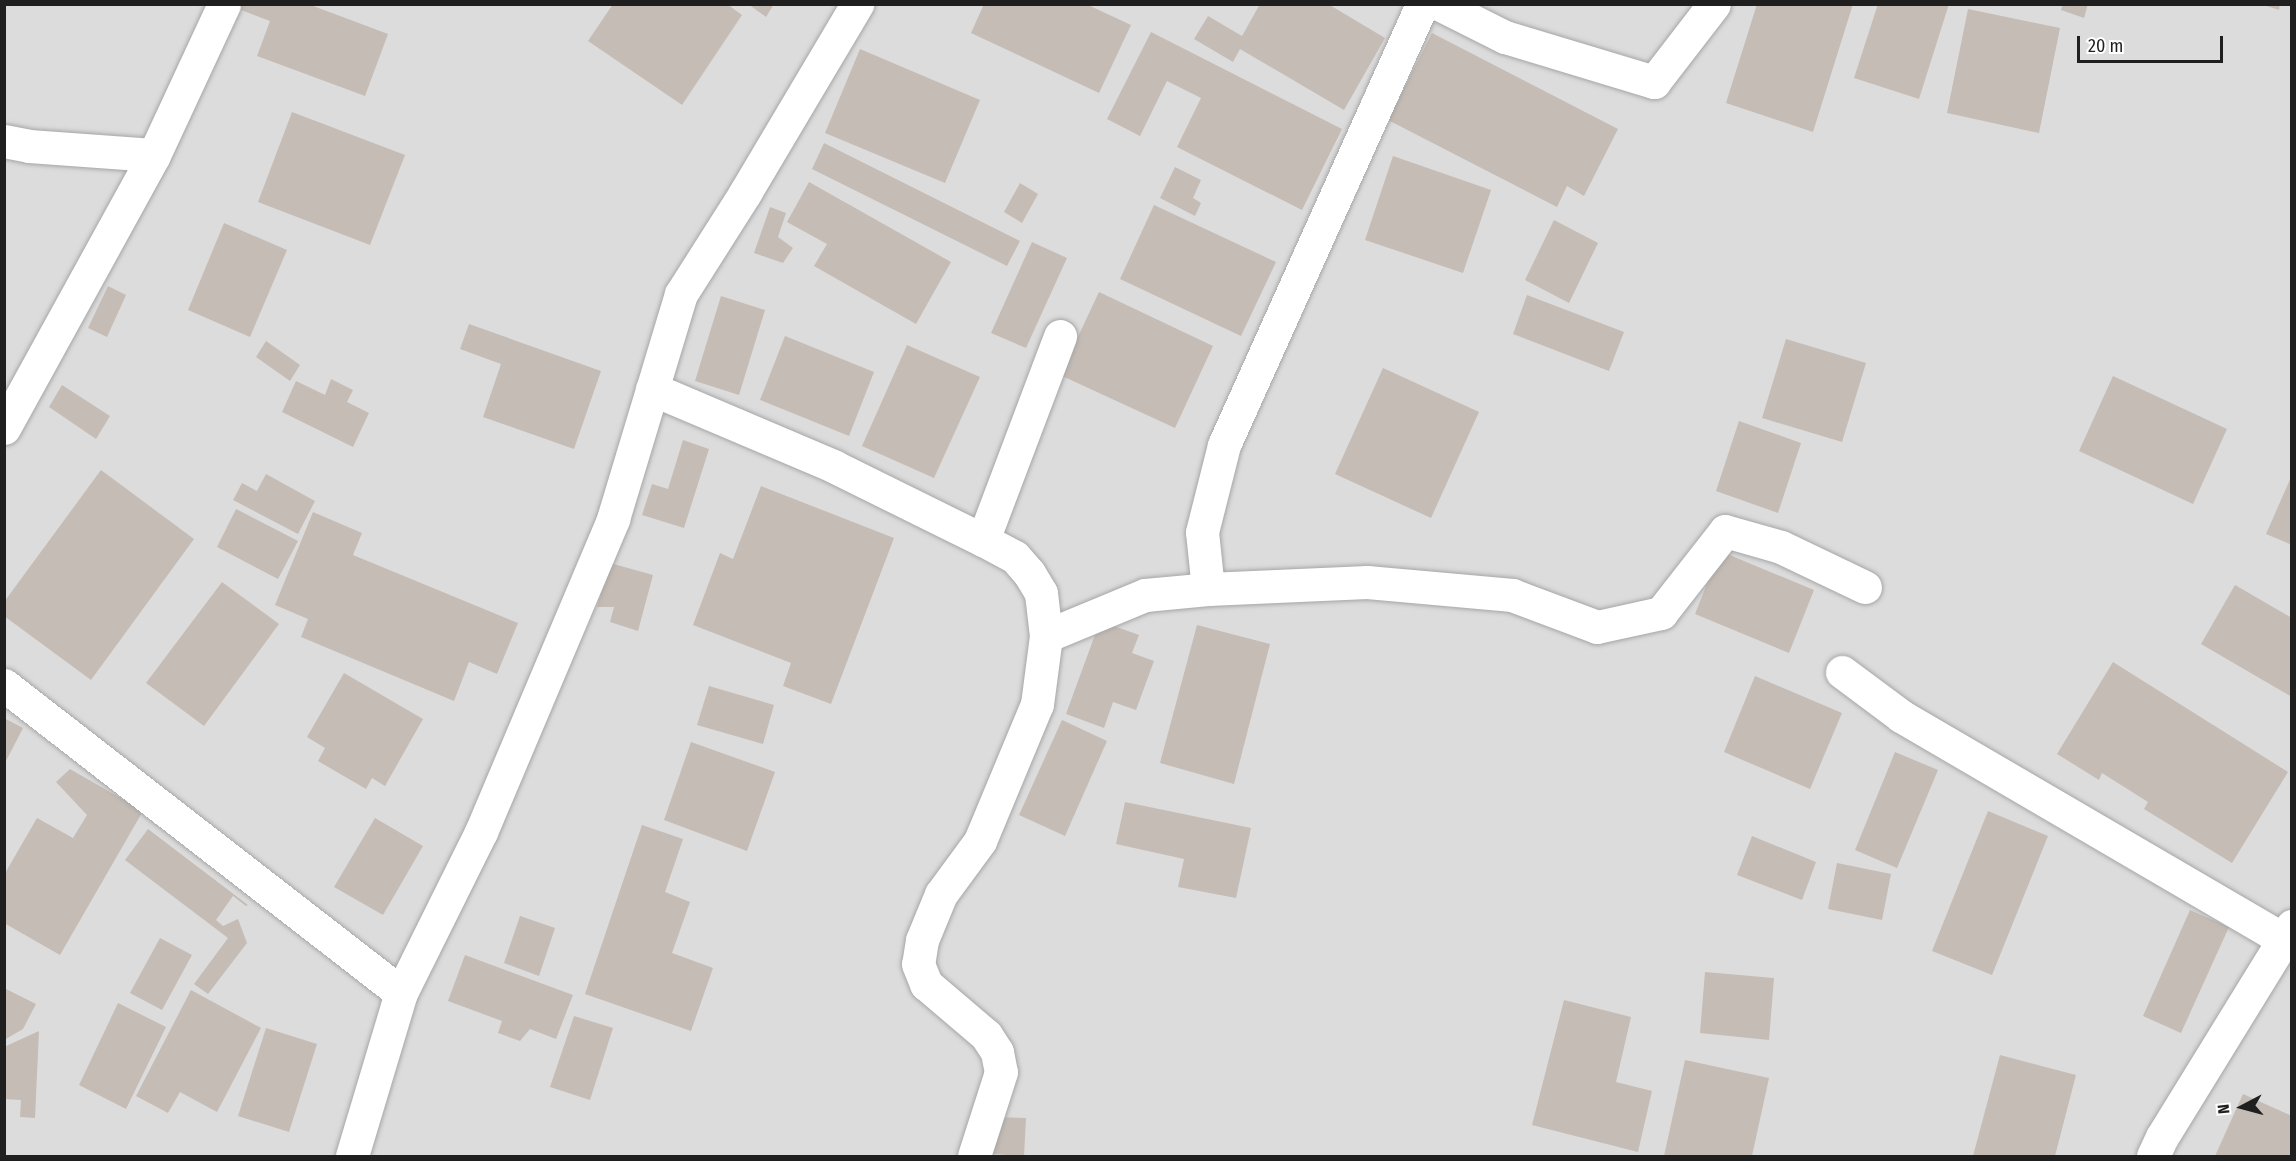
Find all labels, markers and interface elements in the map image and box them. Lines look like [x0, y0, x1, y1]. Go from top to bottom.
scale bar [2080, 24, 2226, 62]
text: 20 m [2088, 35, 2123, 57]
north arrow [2212, 1077, 2272, 1137]
text: N [2214, 1103, 2234, 1115]

